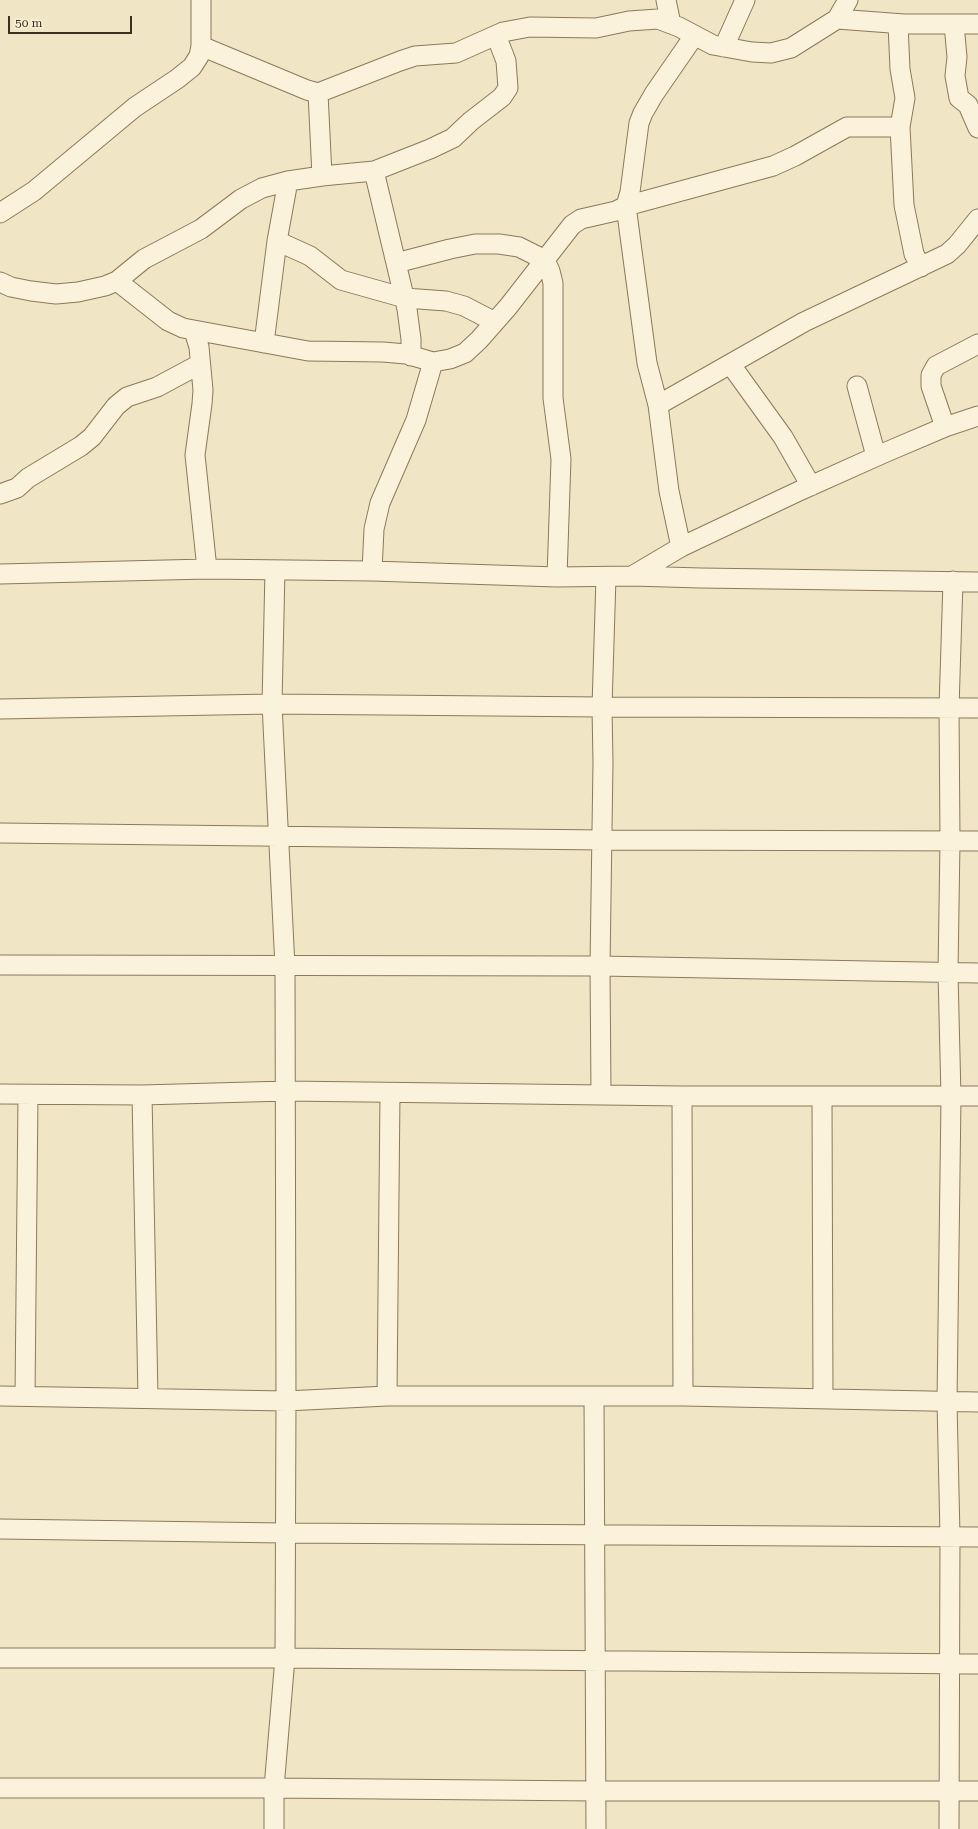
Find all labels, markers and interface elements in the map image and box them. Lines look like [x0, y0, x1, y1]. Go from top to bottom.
scale bar [10, 8, 134, 34]
text: 50 m [15, 16, 42, 30]

